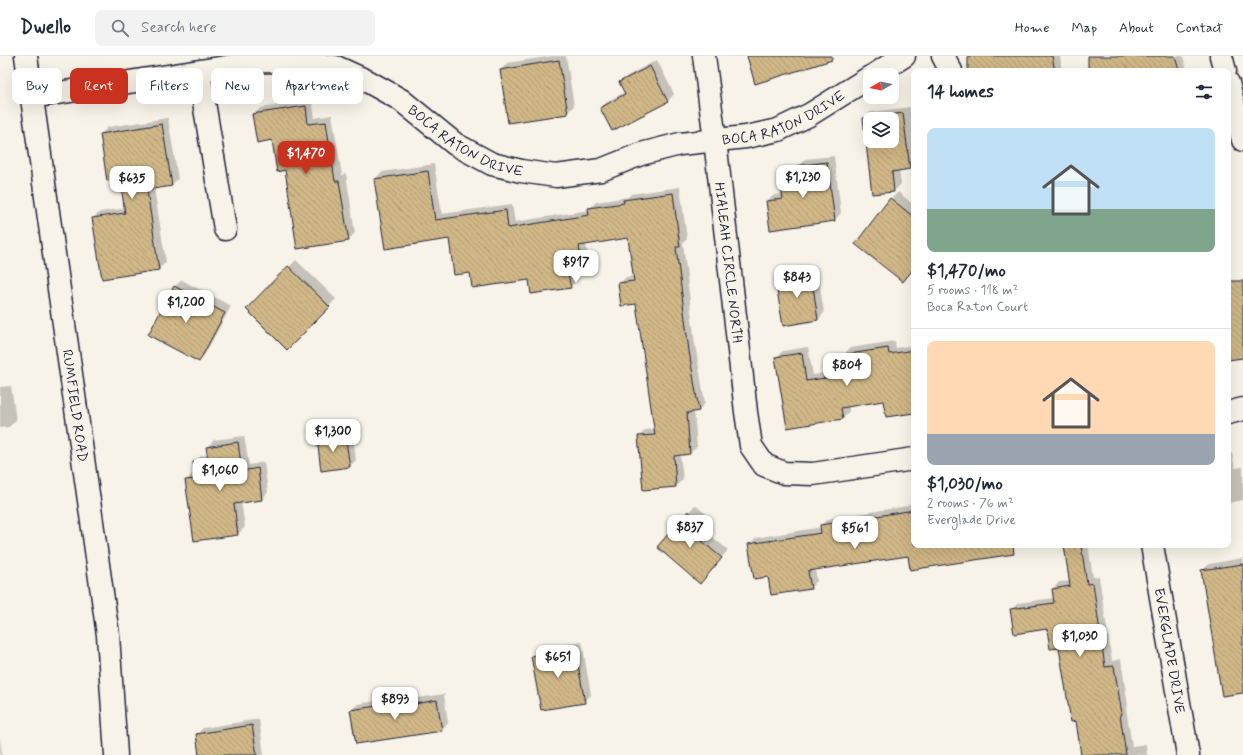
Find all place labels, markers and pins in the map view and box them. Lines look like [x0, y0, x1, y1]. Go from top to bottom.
pin: $1,470 [273, 141, 339, 175]
pin: $1,230 [770, 165, 836, 199]
pin: $635 [108, 166, 156, 200]
pin: $917 [552, 250, 600, 284]
pin: $843 [773, 265, 821, 299]
pin: $1,200 [153, 290, 219, 324]
pin: $804 [823, 353, 871, 387]
pin: $1,300 [300, 419, 366, 453]
pin: $1,060 [187, 458, 253, 492]
pin: $837 [666, 515, 714, 549]
pin: $561 [831, 516, 879, 550]
pin: $1,030 [1047, 624, 1113, 658]
pin: $651 [534, 645, 582, 679]
pin: $893 [371, 687, 419, 721]

